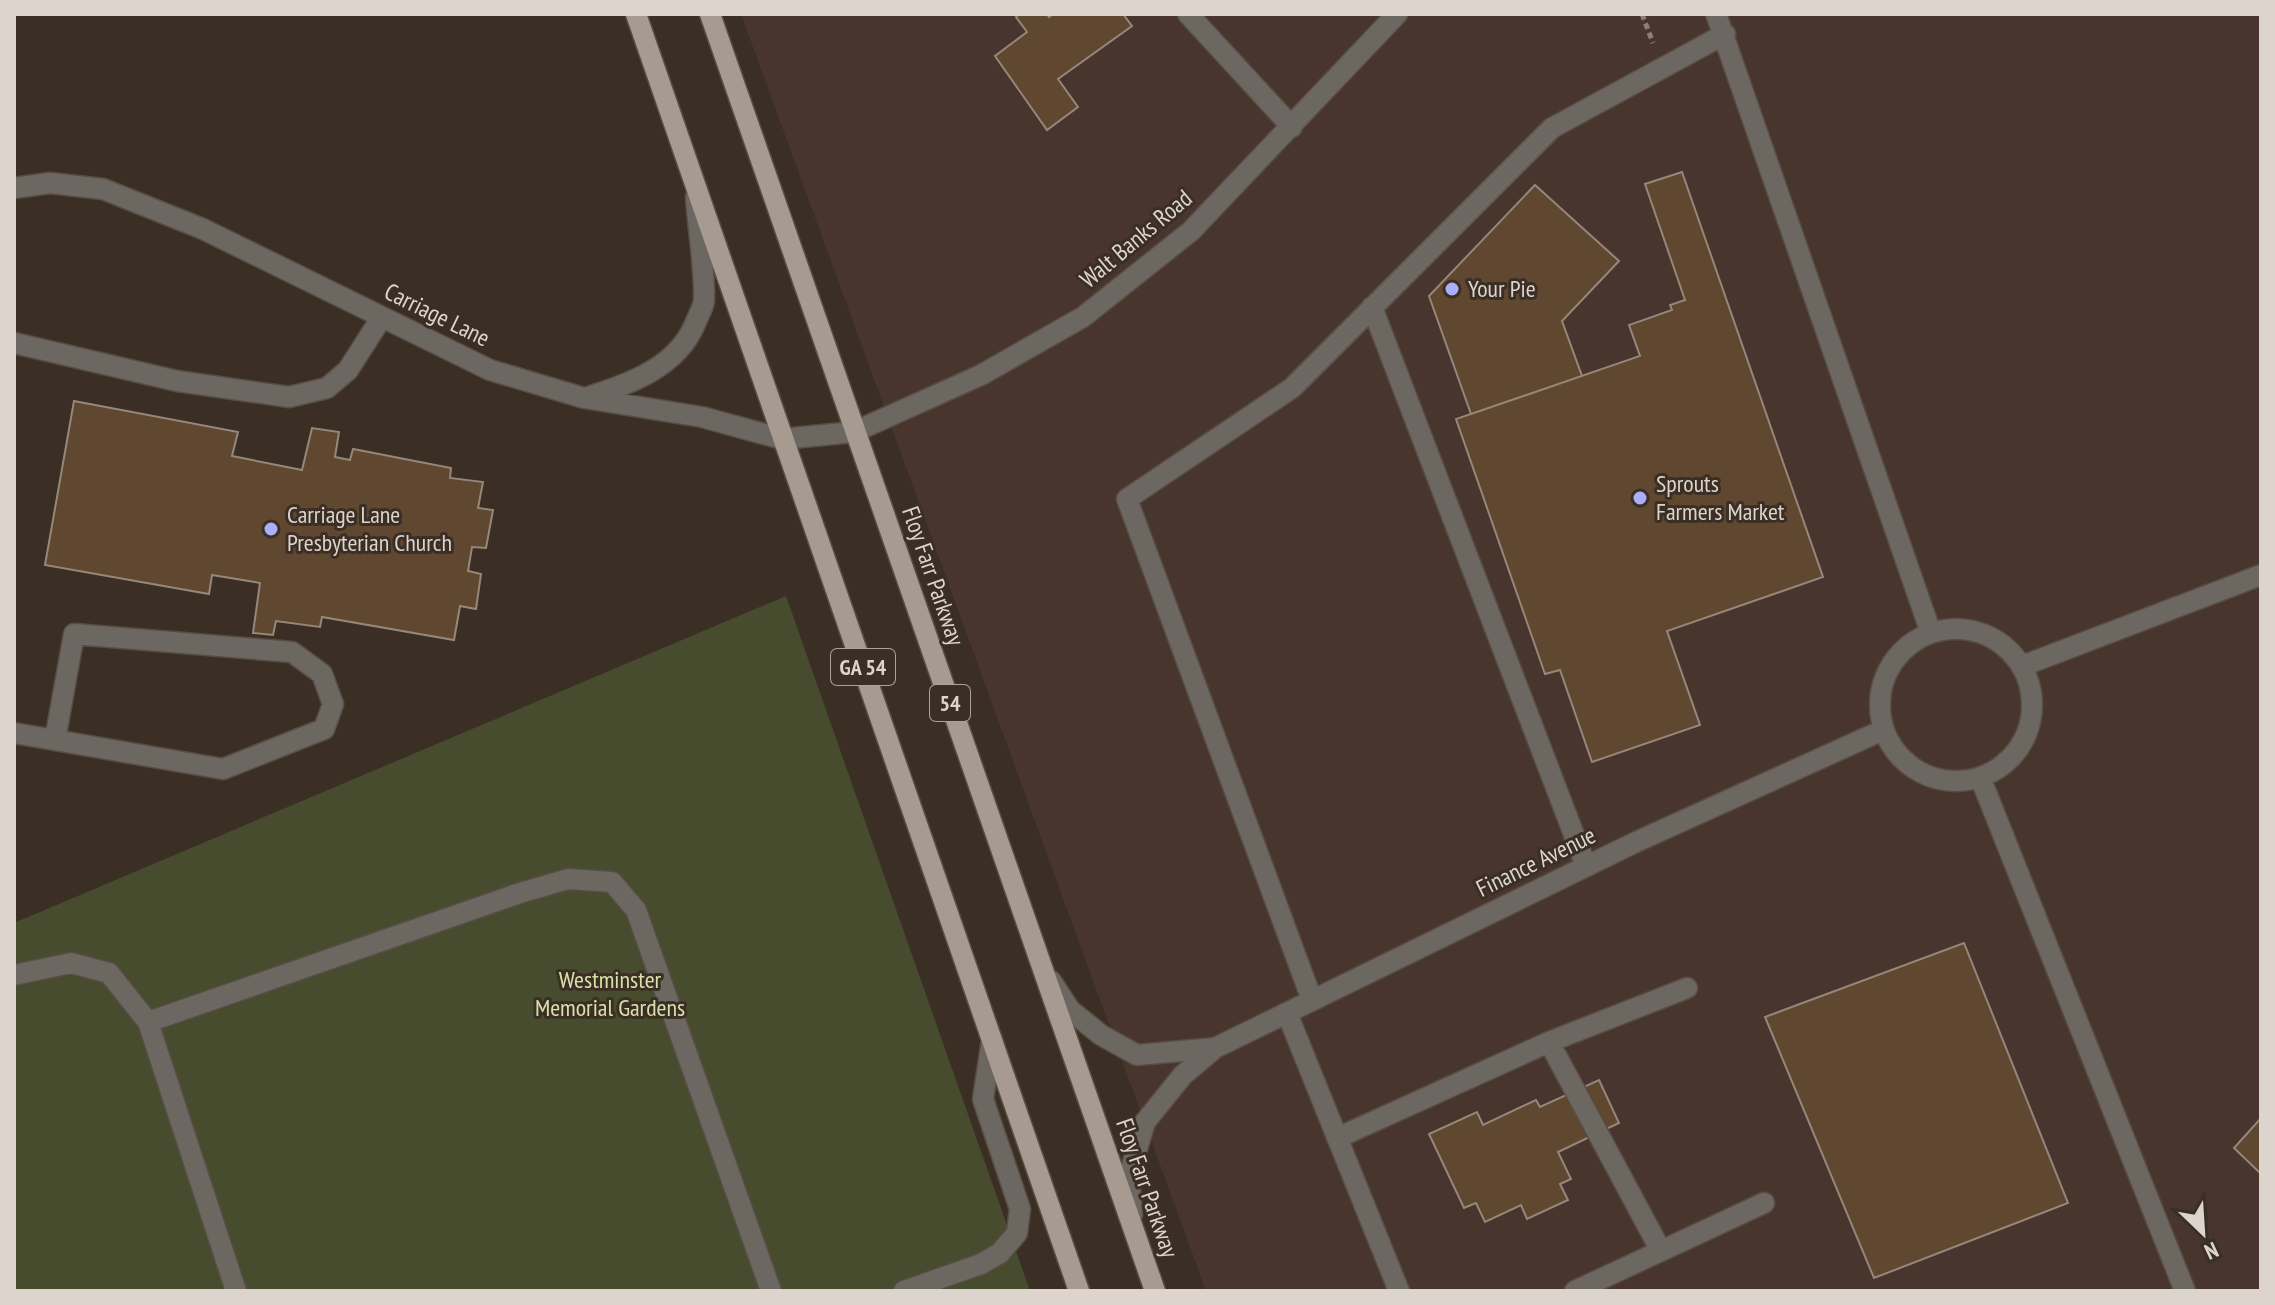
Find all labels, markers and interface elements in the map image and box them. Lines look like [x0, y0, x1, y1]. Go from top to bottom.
street label: Walt Banks Road [1073, 183, 1198, 295]
place label: Your Pie [1468, 273, 1536, 304]
street label: Carriage Lane [380, 276, 495, 353]
marker: Your Pie [1443, 280, 1461, 298]
place label: Sprouts Farmers Market [1656, 468, 1785, 527]
marker: Sprouts Farmers Market [1631, 489, 1649, 507]
place label: Carriage Lane Presbyterian Church [287, 499, 452, 558]
street label: Floy Farr Parkway [895, 502, 972, 650]
marker: Carriage Lane Presbyterian Church [262, 520, 280, 538]
road number: GA 54 [831, 649, 895, 685]
road number: 54 [930, 685, 970, 721]
street label: Finance Avenue [1471, 819, 1601, 904]
park label: Westminster Memorial Gardens [535, 964, 685, 1023]
street label: Floy Farr Parkway [1109, 1114, 1186, 1262]
north arrow [2163, 1193, 2243, 1273]
text: N [2200, 1236, 2223, 1266]

